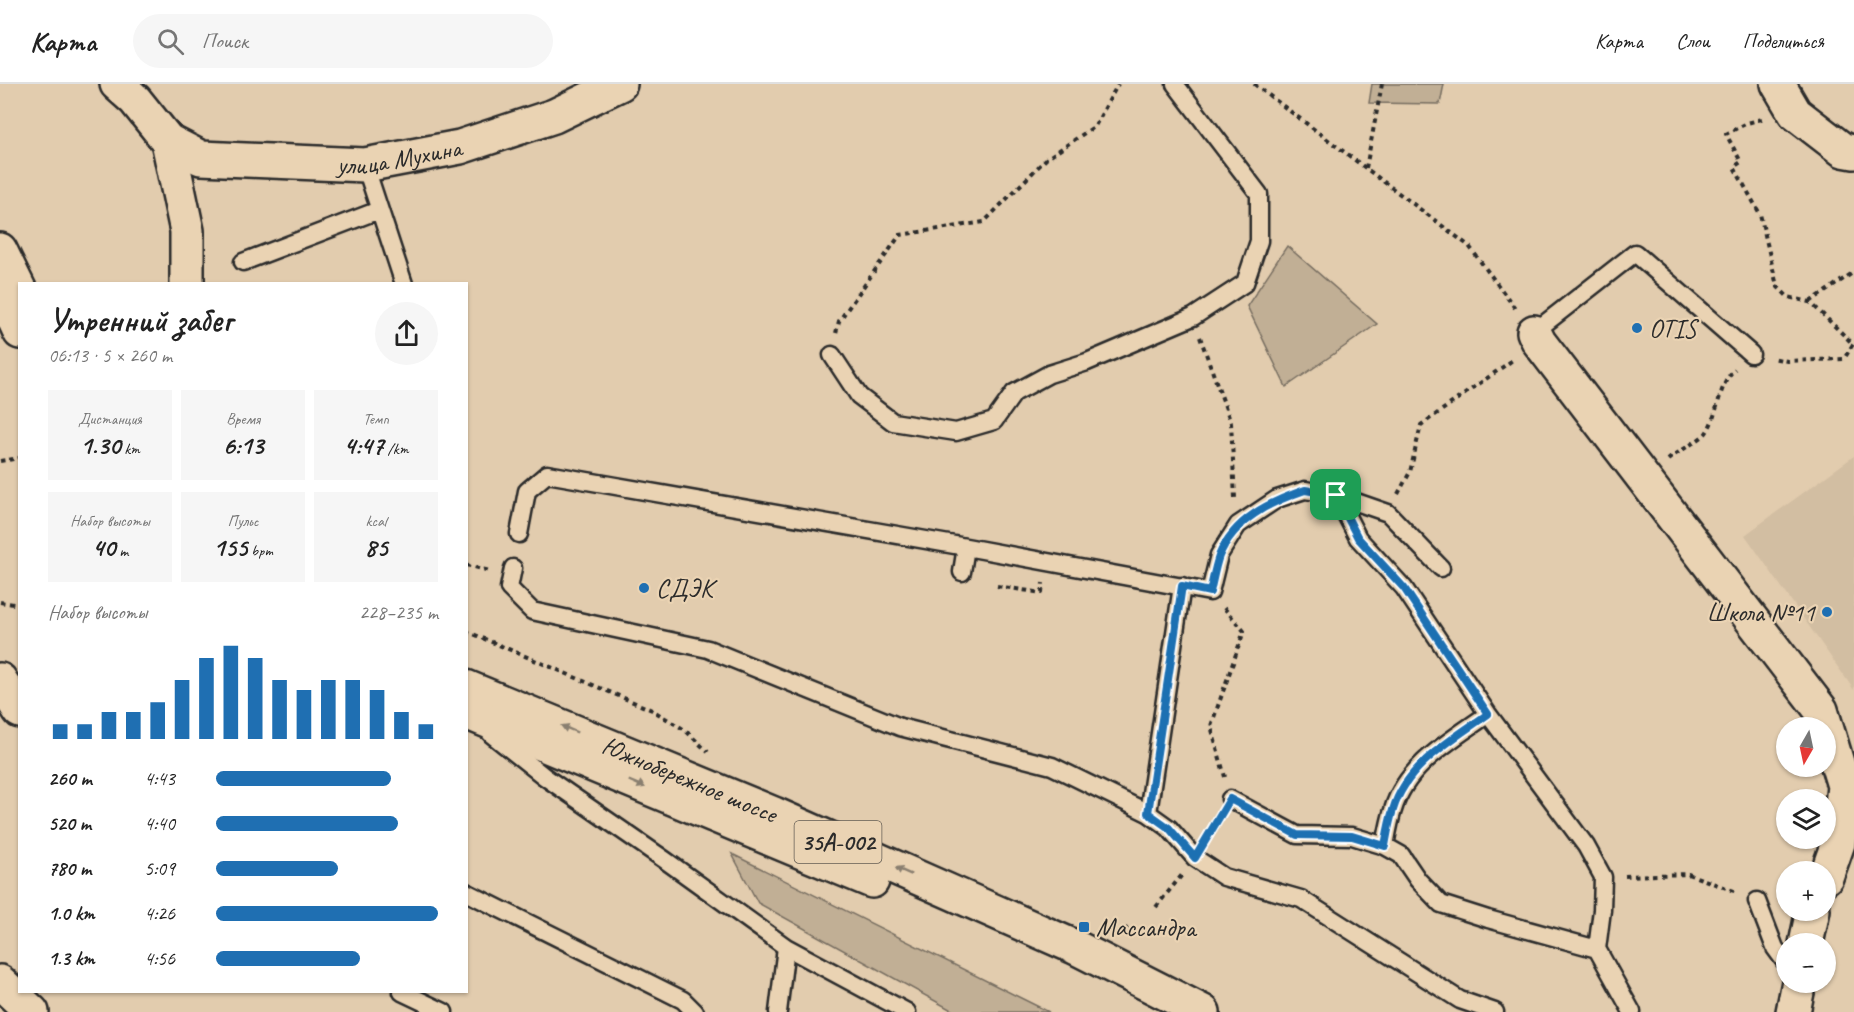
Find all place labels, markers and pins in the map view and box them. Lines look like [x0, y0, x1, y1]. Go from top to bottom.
place label: OTIS [1649, 312, 1700, 345]
marker: OTIS [1630, 321, 1644, 335]
pin [1310, 469, 1361, 520]
place label: СДЭК [656, 572, 718, 605]
marker: СДЭК [637, 581, 651, 595]
place label: Школа №11 [1706, 596, 1816, 629]
marker: Школа №11 [1820, 605, 1834, 619]
place label: Массандра [1096, 911, 1198, 944]
marker: Массандра [1077, 920, 1091, 934]

